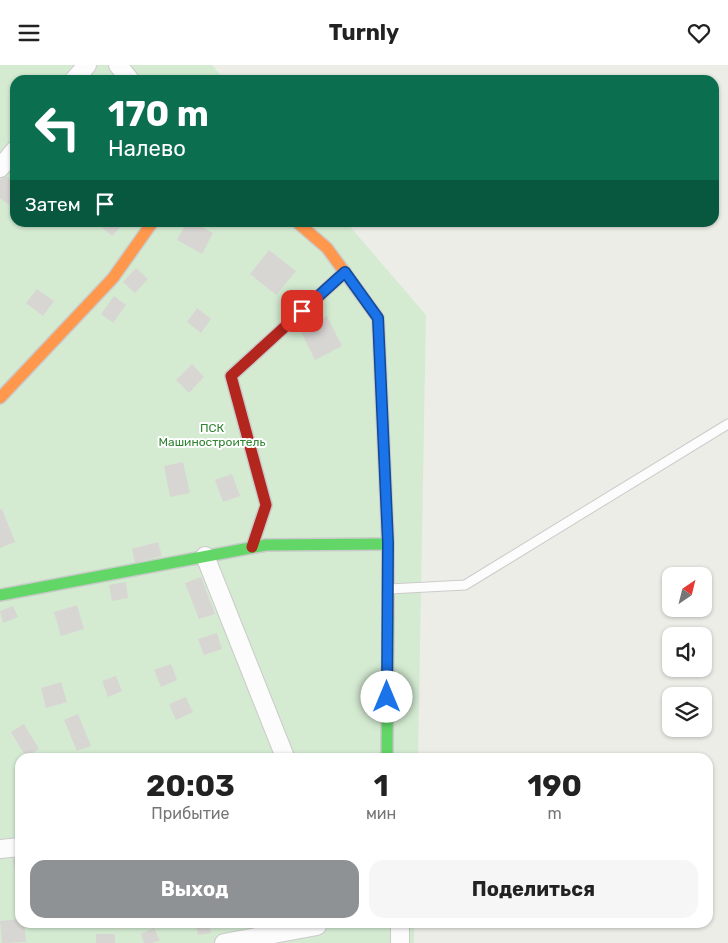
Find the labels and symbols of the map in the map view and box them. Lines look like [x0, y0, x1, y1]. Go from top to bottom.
pin [281, 290, 323, 332]
park label: ПСК Машиностроитель [158, 421, 266, 449]
north arrow [662, 567, 712, 617]
position arrow [360, 670, 412, 722]

